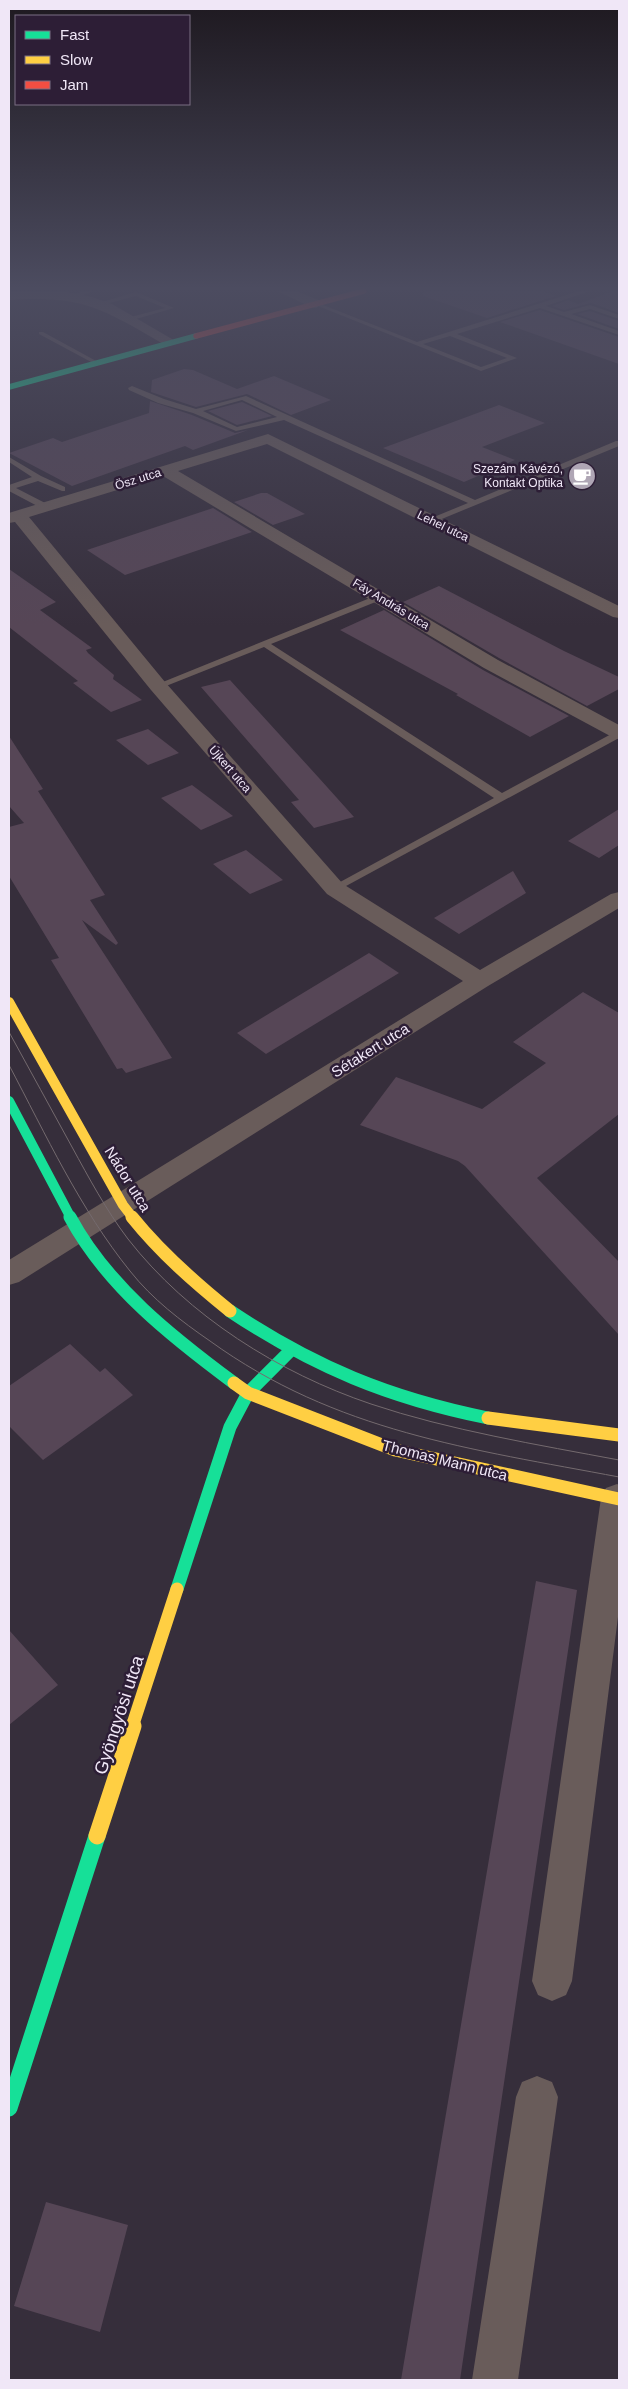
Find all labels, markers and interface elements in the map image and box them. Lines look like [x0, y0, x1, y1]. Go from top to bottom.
legend [15, 15, 190, 105]
text: Fast [60, 26, 90, 43]
text: Slow [60, 51, 93, 68]
text: Jam [60, 76, 88, 93]
cafe icon: Szezám Kávézó, Kontakt Optika [567, 461, 597, 491]
place label: Szezám Kávézó, Kontakt Optika [473, 462, 563, 490]
street label: Ösz utca [113, 465, 163, 493]
street label: Lehel utca [415, 508, 471, 545]
street label: Fáy András utca [350, 576, 432, 632]
street label: Újkert utca [206, 742, 255, 795]
street label: Sétakert utca [328, 1019, 413, 1081]
street label: Nádor utca [101, 1143, 155, 1215]
street label: Thomas Mann utca [381, 1436, 510, 1484]
street label: Gyöngyösi utca [90, 1652, 148, 1777]

